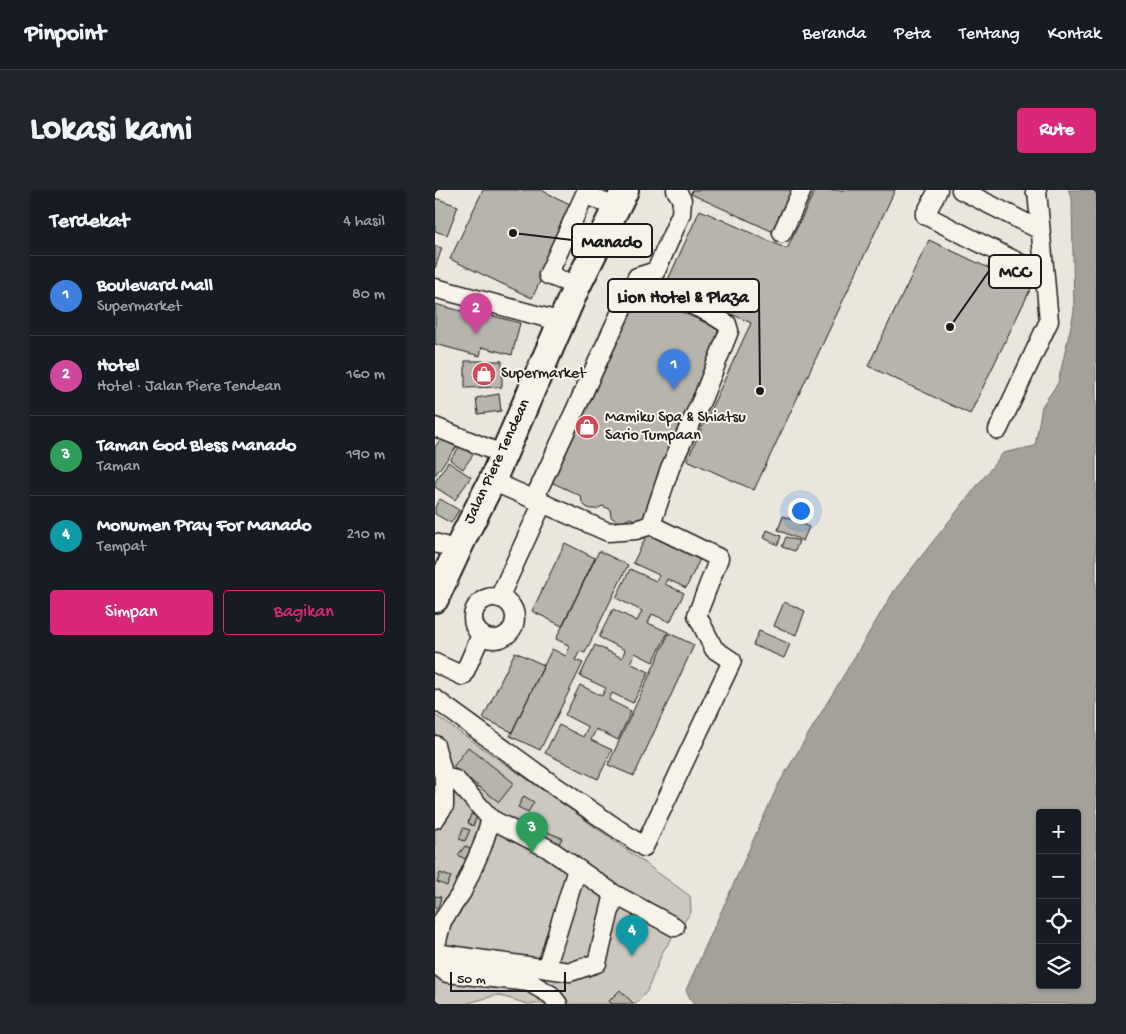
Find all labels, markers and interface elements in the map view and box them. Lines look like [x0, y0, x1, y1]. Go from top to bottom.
text: Pinpoint [25, 20, 106, 49]
text: Beranda [802, 24, 866, 45]
text: Peta [894, 24, 931, 45]
text: Tentang [959, 24, 1020, 45]
text: Kontak [1048, 24, 1101, 45]
button: Rute [1017, 108, 1096, 153]
text: Lokasi kami [30, 110, 192, 151]
text: Terdekat [50, 210, 129, 235]
text: 4 hasil [343, 213, 385, 232]
callout: Manado [572, 224, 652, 257]
text: Manado [582, 233, 643, 254]
callout: MCC [989, 255, 1041, 288]
text: MCC [999, 263, 1033, 284]
text: Boulevard Mall [97, 275, 213, 298]
callout: Lion Hotel & Plaza [608, 279, 759, 312]
text: 1 [63, 286, 69, 305]
text: 80 m [352, 286, 385, 305]
text: Lion Hotel & Plaza [617, 288, 750, 309]
pin: 2 [460, 293, 492, 334]
text: Supermarket [97, 298, 182, 317]
pin: 1 [658, 349, 690, 390]
text: Hotel [97, 355, 139, 378]
shop icon: Supermarket [471, 361, 497, 387]
place label: Supermarket [501, 365, 587, 384]
text: 2 [62, 366, 70, 385]
text: 160 m [346, 366, 385, 385]
text: Hotel · Jalan Piere Tendean [97, 378, 281, 397]
street label: Jalan Piere Tendean [461, 396, 535, 527]
place label: Mamiku Spa & Shiatsu Sario Tumpaan [605, 409, 746, 446]
shop icon: Mamiku Spa & Shiatsu Sario Tumpaan [574, 414, 600, 440]
text: Taman God Bless Manado [97, 435, 296, 458]
text: 3 [62, 446, 70, 465]
text: 190 m [346, 446, 385, 465]
text: Taman [97, 458, 140, 477]
your location [788, 498, 814, 524]
text: Monumen Pray For Manado [97, 515, 312, 538]
text: 4 [62, 526, 70, 545]
text: 210 m [346, 526, 385, 545]
text: Tempat [97, 538, 146, 557]
button: Simpan [50, 590, 213, 635]
button: Bagikan [223, 590, 385, 635]
map controls [1036, 809, 1081, 989]
button: + [1036, 809, 1081, 854]
pin: 3 [516, 812, 548, 853]
button: − [1036, 854, 1081, 899]
button: locate [1036, 899, 1081, 944]
pin: 4 [616, 915, 648, 956]
button: layers [1036, 944, 1081, 989]
scale bar [450, 969, 566, 992]
text: 50 m [457, 972, 486, 989]

